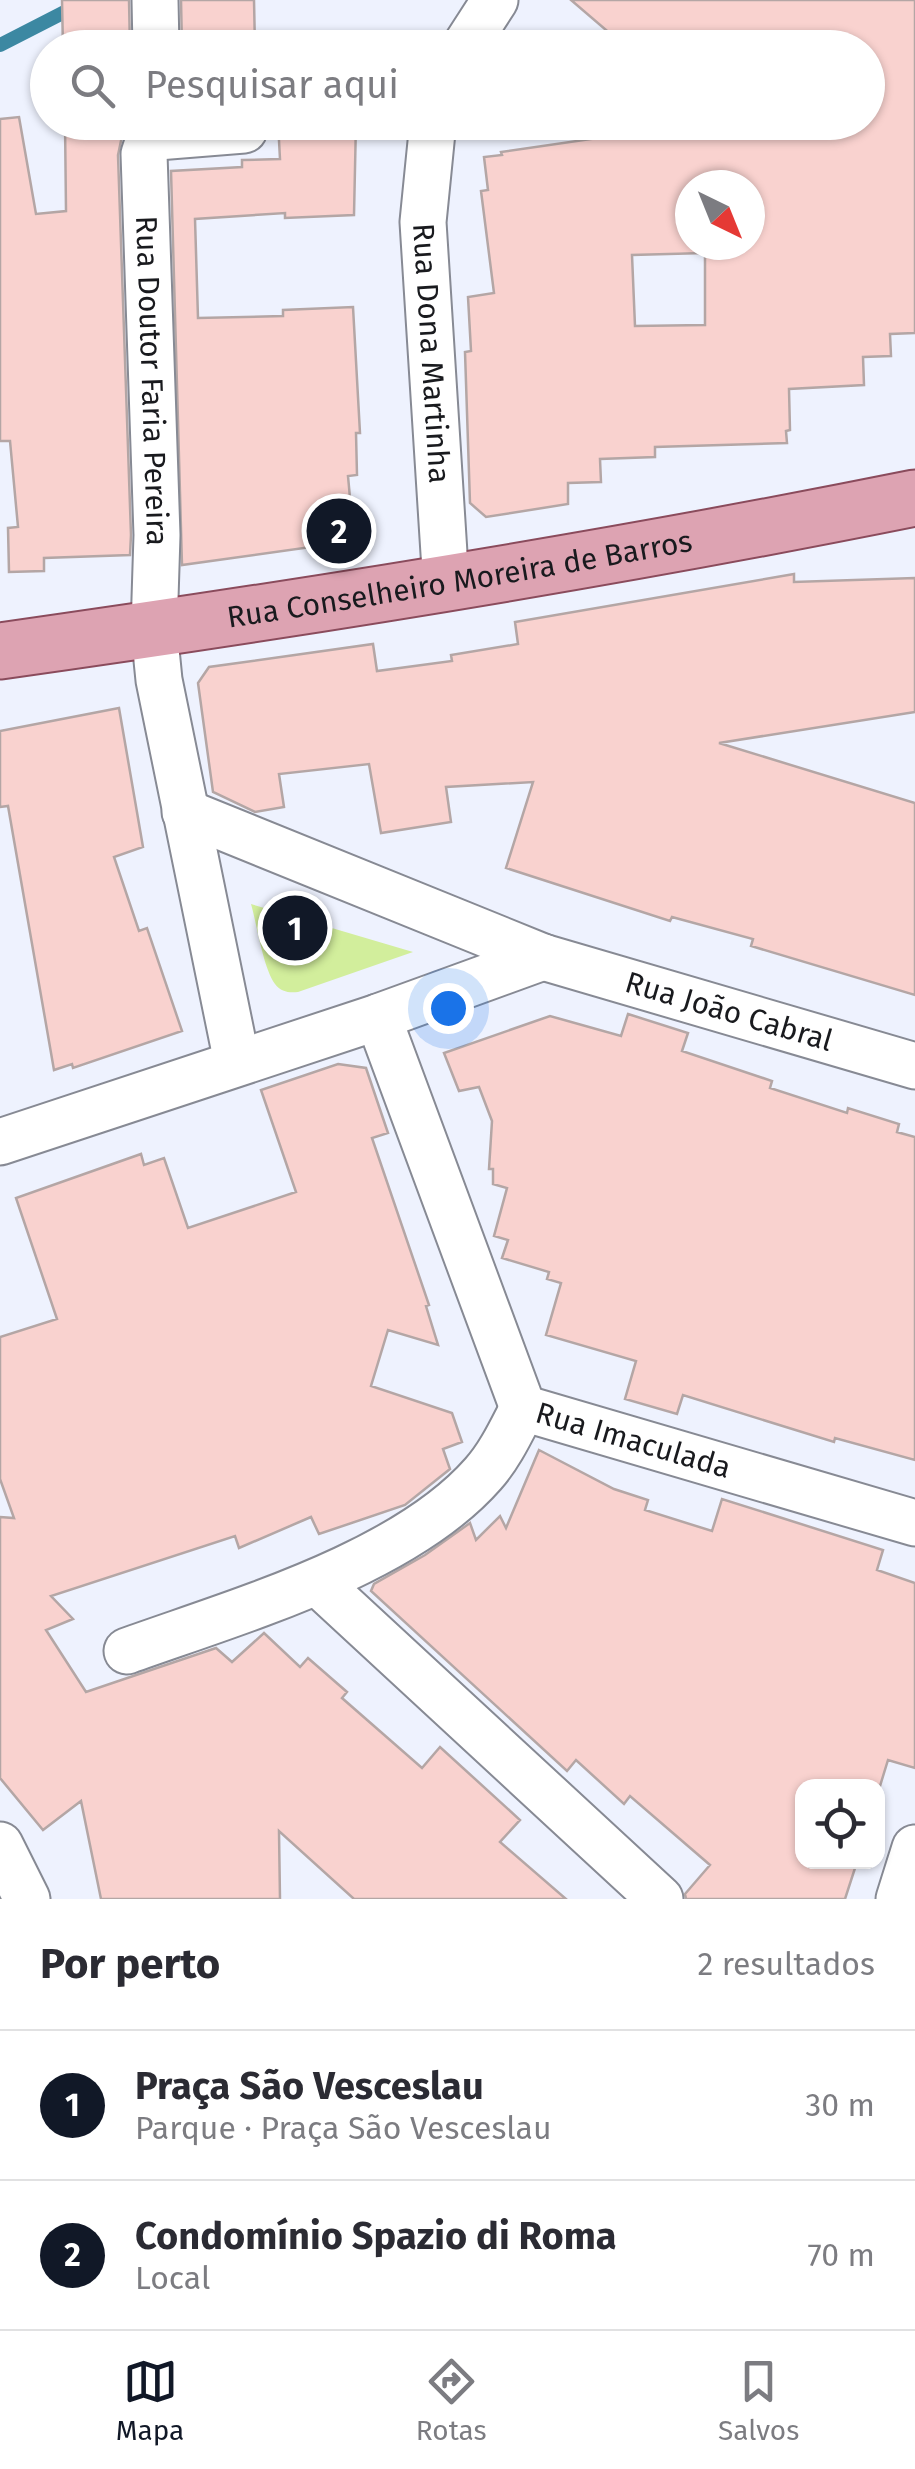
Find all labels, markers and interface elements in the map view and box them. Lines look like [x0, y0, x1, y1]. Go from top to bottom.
search box [30, 30, 885, 140]
icon: search [65, 58, 120, 113]
text: Pesquisar aqui [145, 62, 399, 108]
north arrow [675, 170, 765, 260]
street label: Rua Doutor Faria Pereira [128, 215, 175, 547]
street label: Rua Dona Martinha [405, 222, 458, 484]
pin: 2 [306, 494, 372, 568]
street label: Rua Conselheiro Moreira de Barros [224, 523, 695, 636]
pin: 1 [262, 890, 328, 966]
street label: Rua João Cabral [621, 964, 837, 1059]
your location [423, 983, 474, 1034]
street label: Rua Imaculada [532, 1395, 735, 1486]
map controls [795, 1779, 885, 1869]
button: locate [795, 1779, 885, 1869]
text: Por perto [40, 1939, 220, 1989]
text: 2 resultados [697, 1945, 875, 1983]
text: Praça São Vesceslau [135, 2063, 484, 2109]
text: 1 [65, 2086, 80, 2124]
text: 30 m [805, 2086, 875, 2124]
text: Parque · Praça São Vesceslau [135, 2109, 552, 2147]
text: Condomínio Spazio di Roma [135, 2213, 617, 2259]
text: 2 [64, 2236, 81, 2274]
text: 70 m [807, 2236, 875, 2274]
text: Local [135, 2259, 210, 2297]
tab: Mapa [116, 2354, 184, 2447]
tab: Rotas [416, 2354, 487, 2447]
tab: Salvos [718, 2354, 799, 2447]

